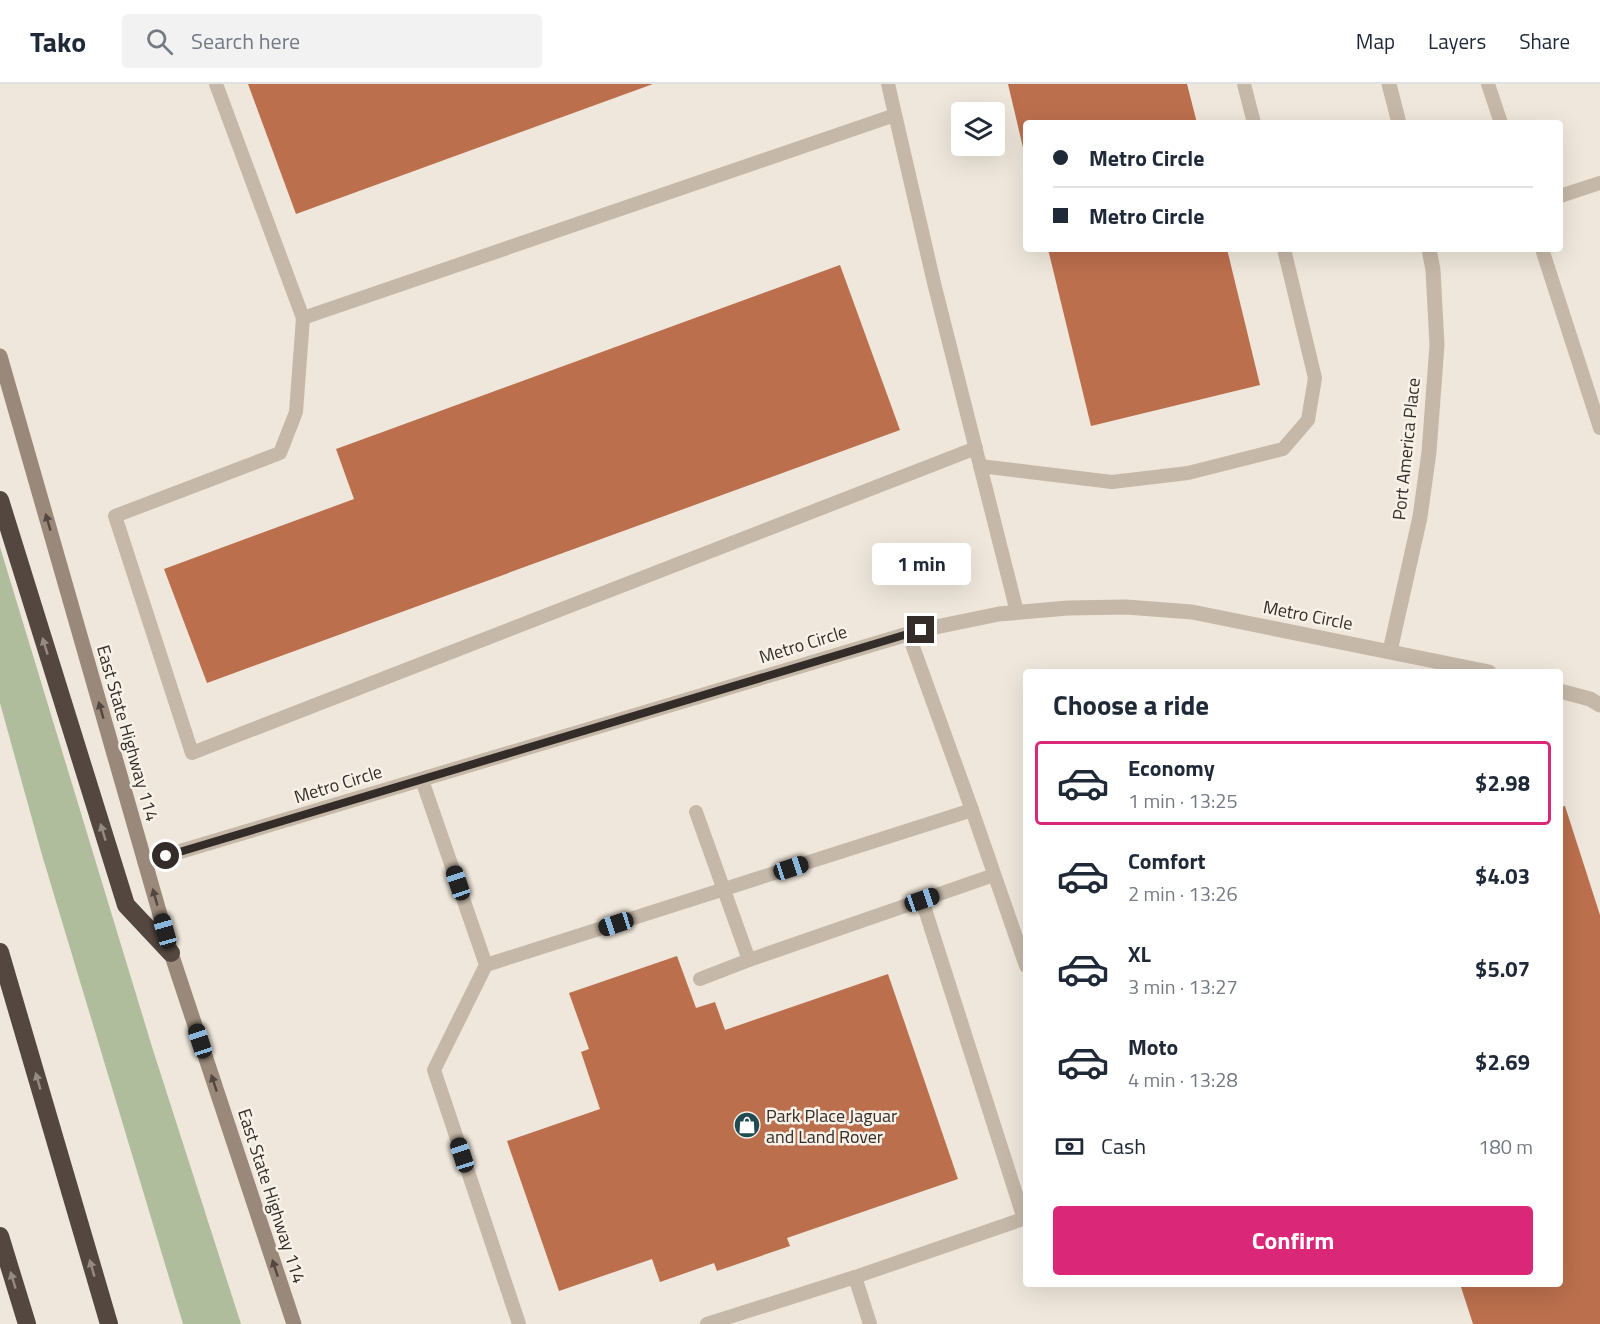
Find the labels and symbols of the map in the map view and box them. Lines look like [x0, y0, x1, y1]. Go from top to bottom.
street label: Port America Place [1385, 376, 1427, 522]
one-way arrow [43, 513, 52, 531]
callout: 1 min [872, 543, 970, 585]
street label: Metro Circle [1261, 593, 1355, 637]
route end [907, 616, 934, 643]
street label: Metro Circle [756, 618, 850, 670]
one-way arrow [40, 637, 49, 655]
street label: East State Highway 114 [90, 642, 166, 824]
one-way arrow [96, 701, 105, 719]
street label: Metro Circle [291, 758, 385, 810]
one-way arrow [98, 823, 107, 841]
route start [152, 842, 179, 869]
car [771, 854, 811, 882]
car [444, 863, 472, 903]
car [902, 886, 942, 914]
one-way arrow [150, 888, 159, 906]
car [596, 910, 636, 938]
car [151, 911, 179, 951]
car [186, 1021, 214, 1061]
one-way arrow [33, 1072, 42, 1090]
one-way arrow [209, 1074, 218, 1092]
place label: Park Place Jaguar and Land Rover [766, 1102, 897, 1150]
street label: East State Highway 114 [231, 1105, 313, 1287]
shop icon: Park Place Jaguar and Land Rover [732, 1110, 762, 1140]
car [448, 1135, 476, 1175]
one-way arrow [87, 1259, 96, 1277]
one-way arrow [270, 1259, 279, 1277]
one-way arrow [8, 1271, 18, 1289]

